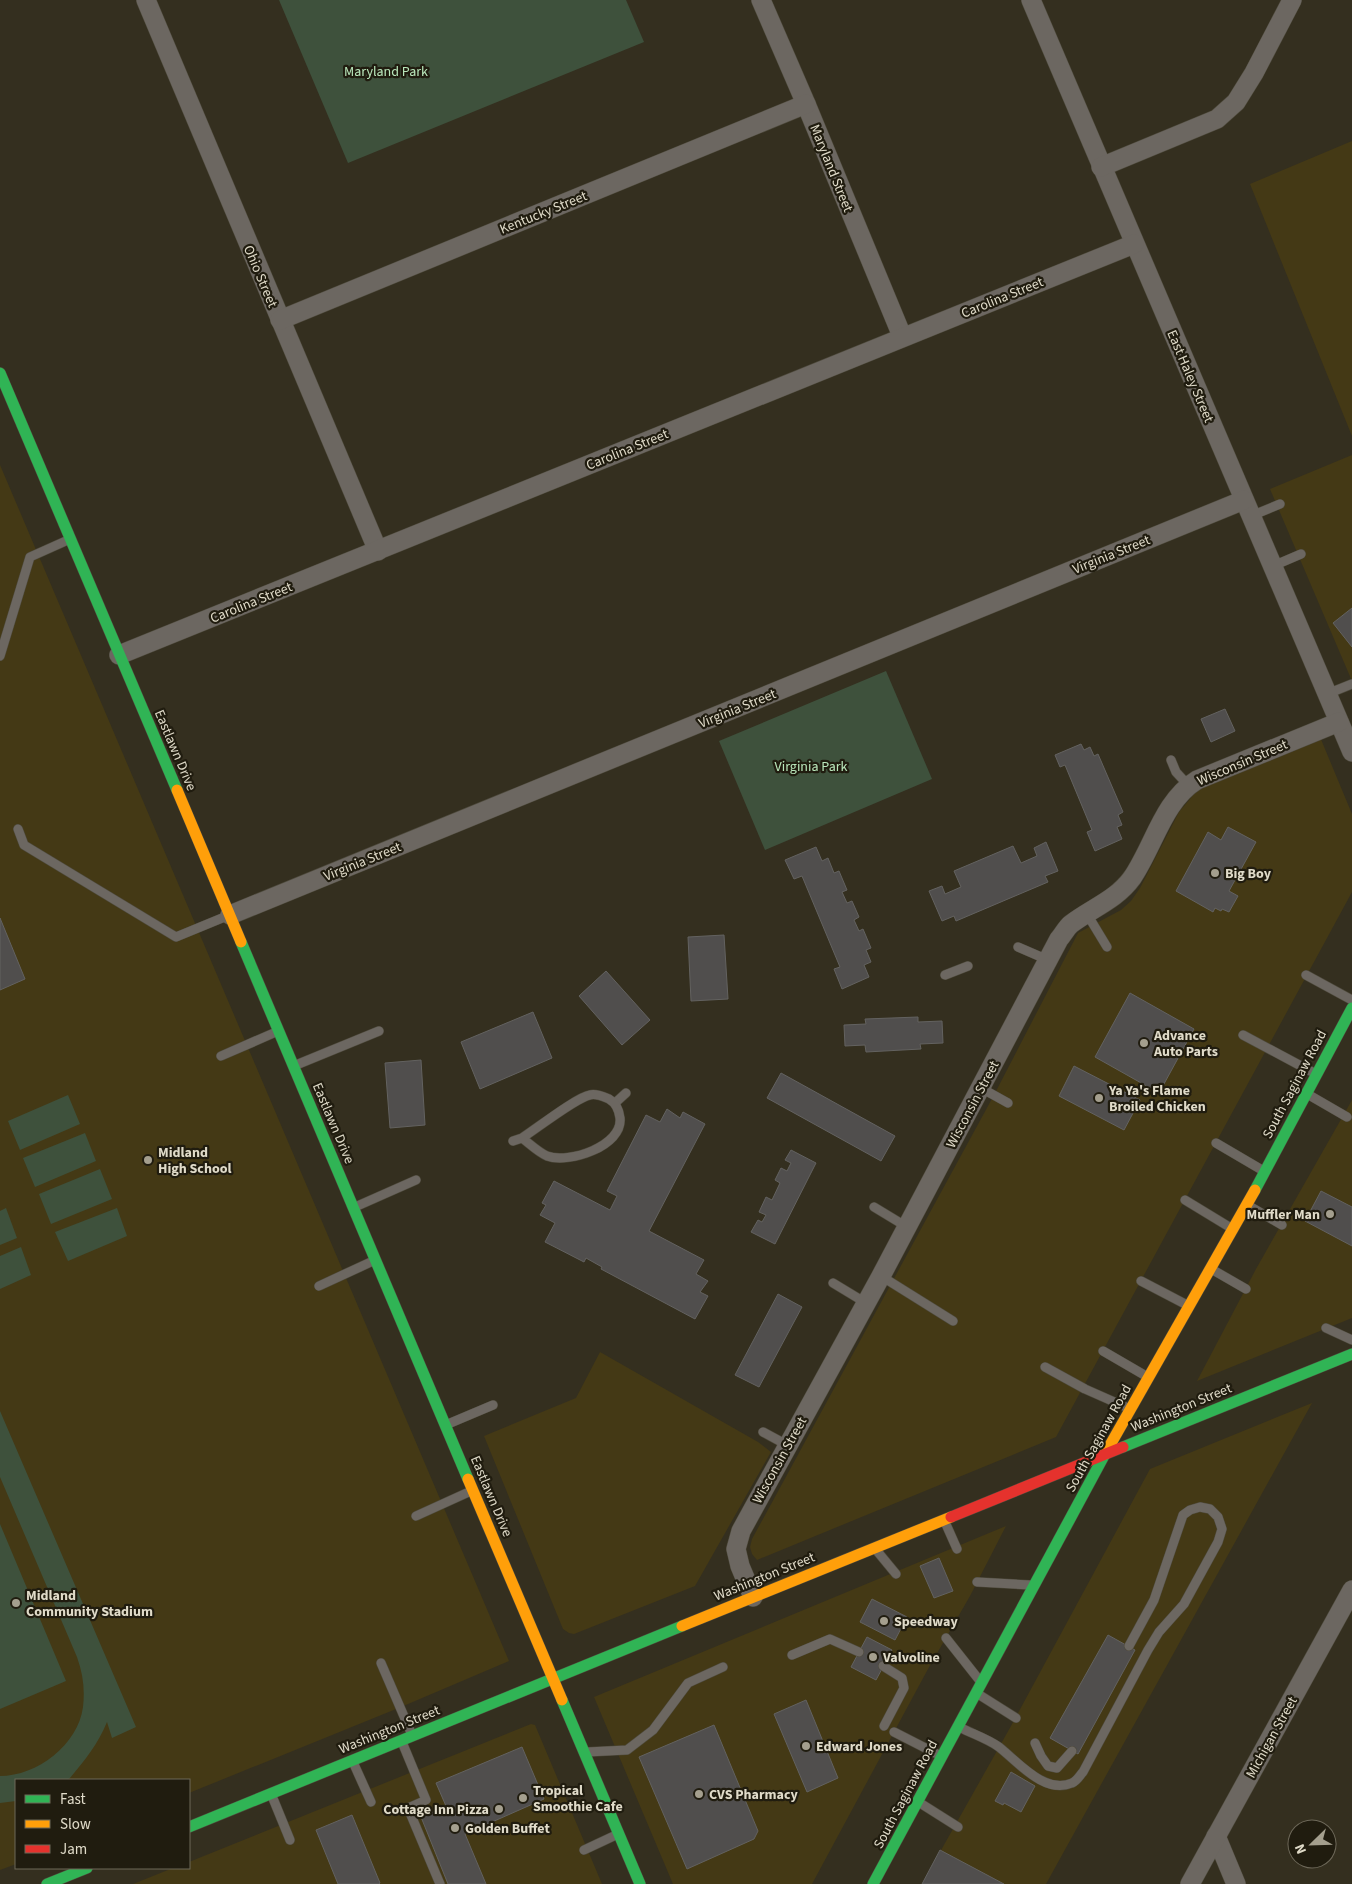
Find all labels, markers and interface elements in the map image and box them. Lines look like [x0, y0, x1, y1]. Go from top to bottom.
park label: Maryland Park [344, 62, 428, 82]
street label: Maryland Street [804, 122, 858, 215]
street label: Kentucky Street [497, 186, 590, 240]
street label: Ohio Street [238, 242, 282, 311]
street label: Carolina Street [958, 272, 1047, 323]
street label: East Haley Street [1162, 327, 1219, 426]
street label: Carolina Street [583, 424, 672, 475]
street label: Virginia Street [1070, 530, 1153, 580]
street label: Carolina Street [207, 577, 296, 628]
street label: Virginia Street [696, 684, 779, 734]
street label: Eastlawn Drive [149, 707, 201, 794]
street label: Wisconsin Street [1194, 735, 1291, 791]
park label: Virginia Park [774, 757, 848, 777]
street label: Virginia Street [321, 837, 404, 887]
place label: Big Boy [1225, 864, 1272, 884]
marker: Big Boy [1209, 867, 1221, 879]
place label: Advance Auto Parts [1153, 1026, 1218, 1062]
street label: South Saginaw Road [1258, 1027, 1332, 1142]
marker: Advance Auto Parts [1138, 1037, 1150, 1049]
street label: Wisconsin Street [941, 1057, 1004, 1152]
street label: Eastlawn Drive [307, 1080, 359, 1167]
place label: Ya Ya's Flame Broiled Chicken [1108, 1081, 1206, 1117]
marker: Ya Ya's Flame Broiled Chicken [1093, 1092, 1105, 1104]
place label: Midland High School [158, 1143, 231, 1179]
marker: Midland High School [142, 1154, 154, 1166]
place label: Muffler Man [1247, 1205, 1320, 1225]
marker: Muffler Man [1324, 1208, 1336, 1220]
street label: Washington Street [1128, 1378, 1235, 1437]
street label: South Saginaw Road [1061, 1381, 1137, 1496]
street label: Wisconsin Street [748, 1413, 812, 1508]
street label: Eastlawn Drive [465, 1453, 517, 1540]
street label: Washington Street [711, 1547, 818, 1606]
place label: Midland Community Stadium [26, 1586, 153, 1622]
marker: Midland Community Stadium [10, 1597, 22, 1609]
place label: Speedway [894, 1612, 958, 1632]
marker: Speedway [878, 1615, 890, 1627]
place label: Valvoline [882, 1648, 940, 1668]
marker: Valvoline [867, 1651, 879, 1663]
street label: Michigan Street [1241, 1693, 1303, 1782]
street label: Washington Street [336, 1700, 443, 1759]
place label: Edward Jones [816, 1737, 902, 1757]
street label: South Saginaw Road [869, 1737, 943, 1852]
marker: Edward Jones [800, 1740, 812, 1752]
legend [15, 1779, 190, 1869]
place label: Tropical Smoothie Cafe [533, 1781, 623, 1817]
place label: CVS Pharmacy [709, 1785, 799, 1805]
marker: CVS Pharmacy [693, 1788, 705, 1800]
text: Fast [60, 1789, 86, 1810]
marker: Tropical Smoothie Cafe [517, 1792, 529, 1804]
place label: Cottage Inn Pizza [383, 1800, 489, 1820]
marker: Cottage Inn Pizza [493, 1803, 505, 1815]
text: Slow [60, 1814, 91, 1835]
place label: Golden Buffet [465, 1819, 550, 1839]
north arrow [1287, 1819, 1337, 1869]
marker: Golden Buffet [449, 1822, 461, 1834]
text: Jam [60, 1839, 87, 1860]
text: N [1290, 1840, 1312, 1857]

